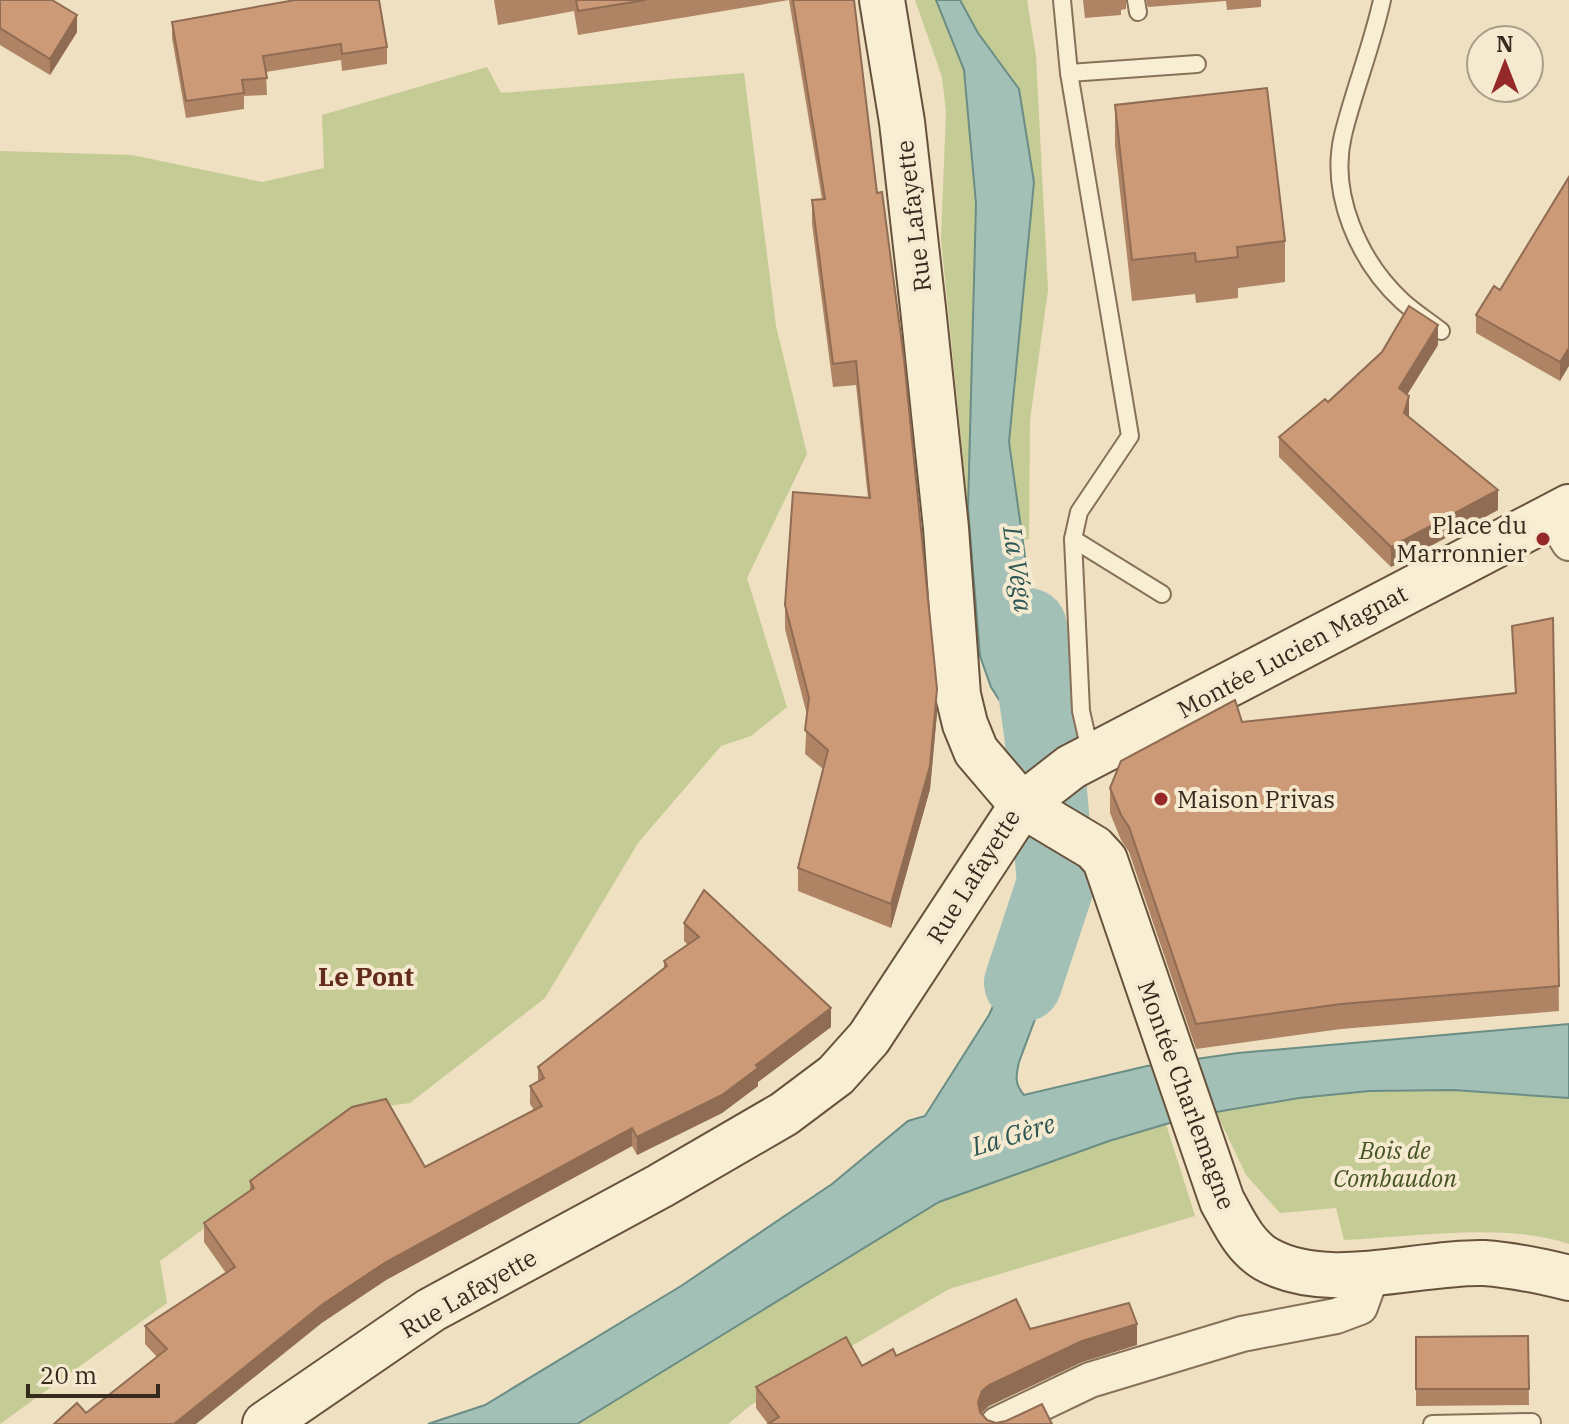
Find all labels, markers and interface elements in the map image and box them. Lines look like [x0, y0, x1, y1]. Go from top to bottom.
north arrow [1465, 24, 1545, 104]
text: N [1496, 29, 1514, 58]
street label: Rue Lafayette [888, 138, 938, 294]
place label: Place du Marronnier [1396, 509, 1527, 569]
water label: La Véga [996, 523, 1042, 614]
marker: Place du Marronnier [1534, 530, 1552, 548]
street label: Montée Lucien Magnat [1172, 577, 1412, 725]
place label: Maison Privas [1177, 783, 1335, 815]
marker: Maison Privas [1152, 790, 1170, 808]
street label: Rue Lafayette [919, 803, 1027, 949]
district label: Le Pont [318, 959, 414, 993]
street label: Montée Charlemagne [1131, 976, 1243, 1214]
water label: La Gère [966, 1105, 1059, 1163]
park label: Bois de Combaudon [1333, 1134, 1457, 1194]
street label: Rue Lafayette [394, 1241, 542, 1345]
scale bar [28, 1348, 158, 1398]
text: 20 m [40, 1359, 97, 1391]

